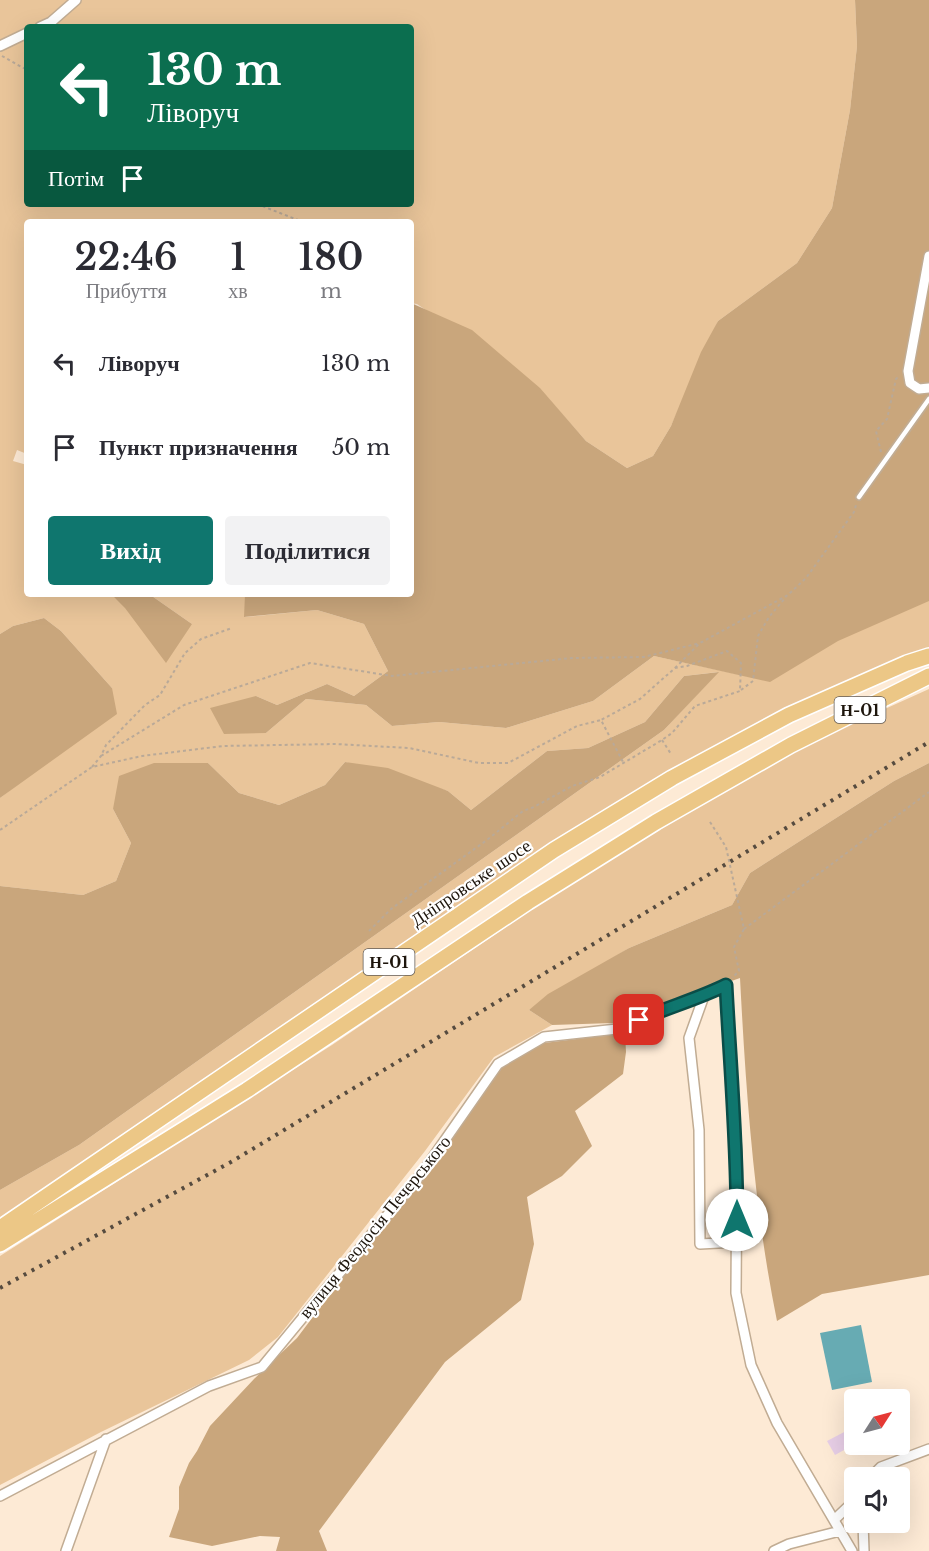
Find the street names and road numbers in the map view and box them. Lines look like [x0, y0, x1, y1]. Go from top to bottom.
road number: Н-01 [834, 697, 886, 723]
street label: Дніпровське шосе [407, 835, 535, 931]
road number: Н-01 [364, 949, 414, 975]
street label: вулиця Феодосія Печерського [294, 1131, 456, 1323]

